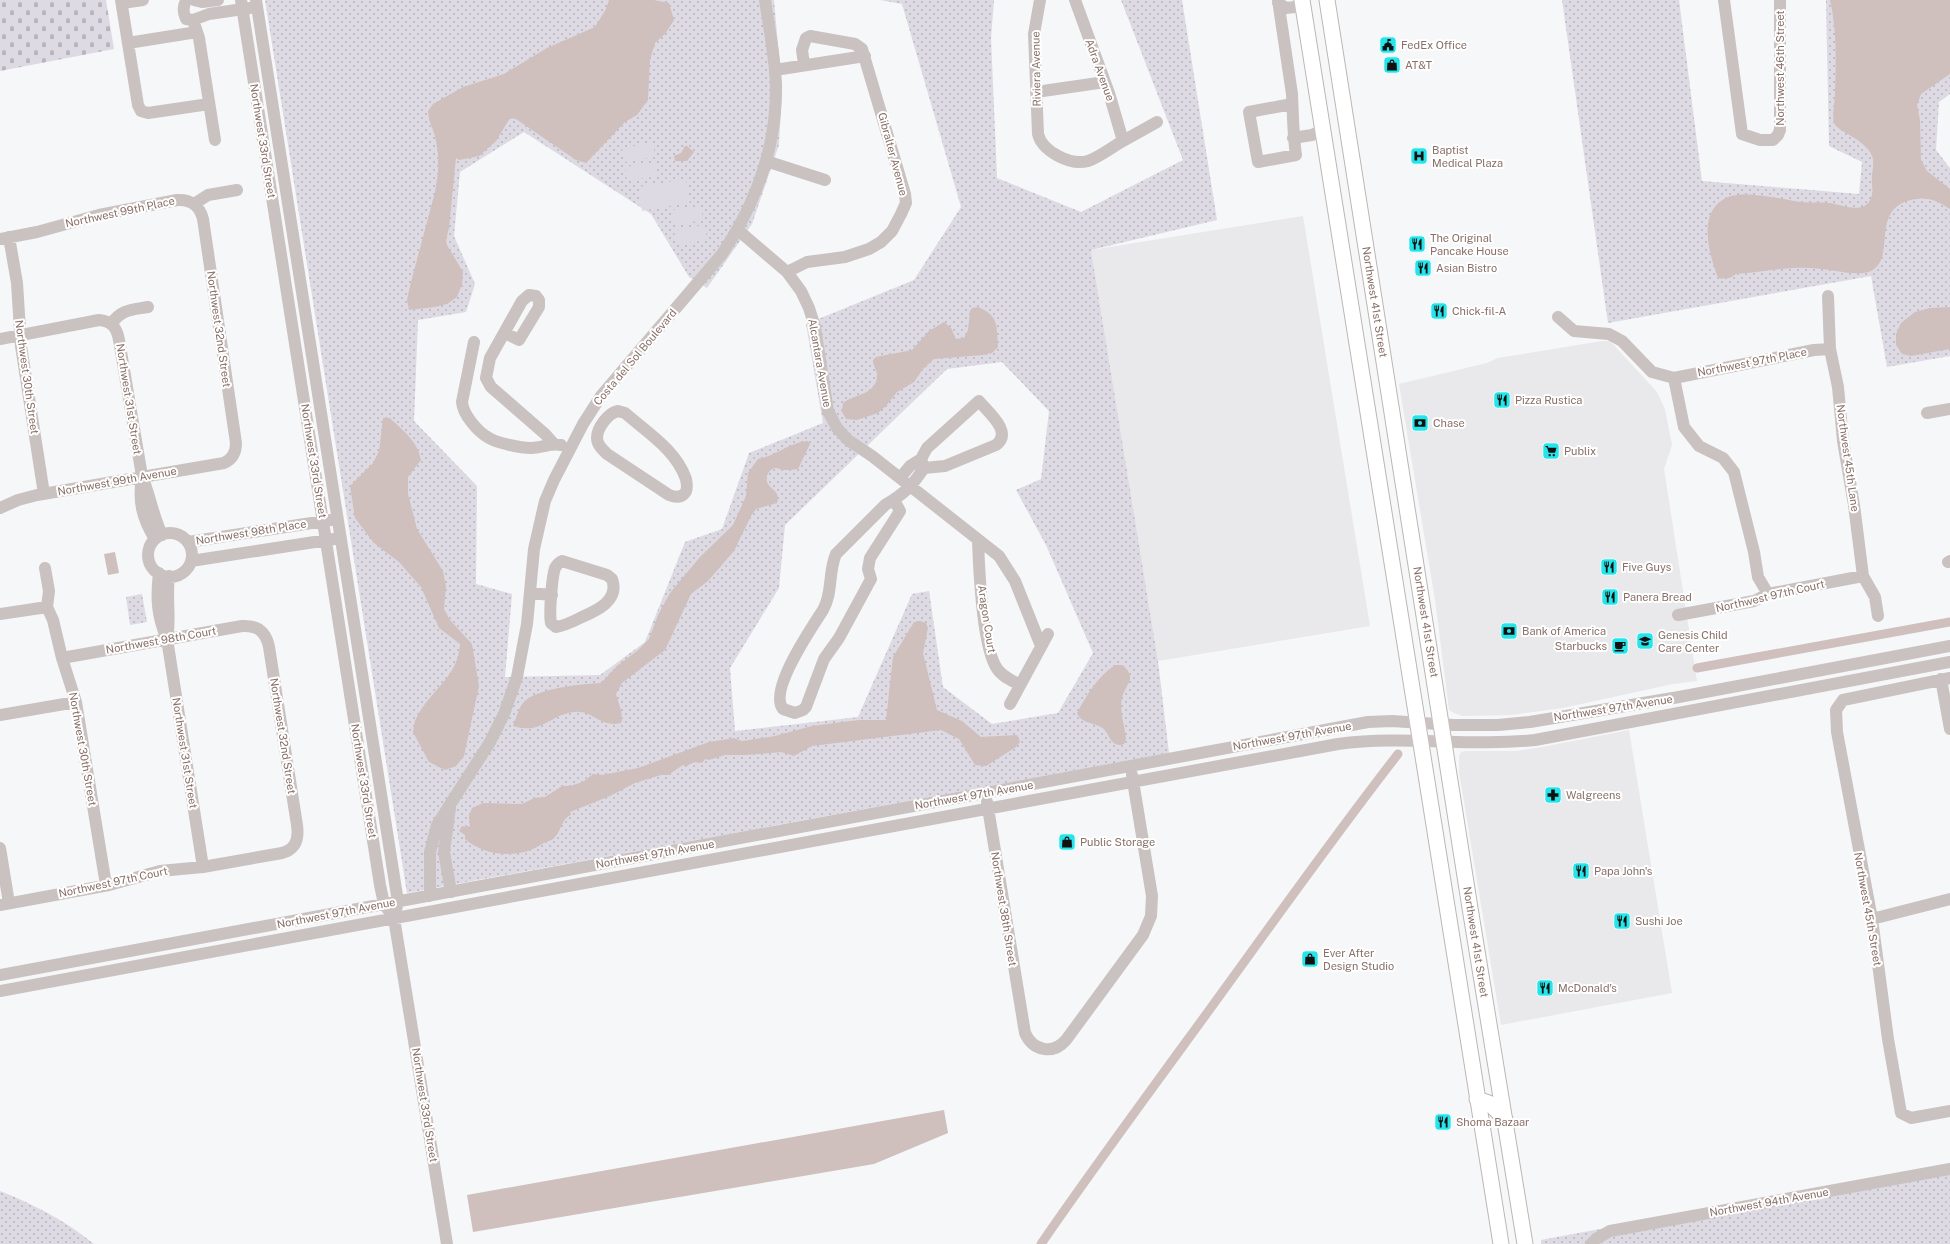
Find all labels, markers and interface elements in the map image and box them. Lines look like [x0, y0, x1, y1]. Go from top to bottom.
street label: Northwest 46th Street [1774, 10, 1786, 126]
street label: Riviera Avenue [1029, 31, 1043, 107]
public building icon: FedEx Office [1378, 35, 1398, 55]
street label: Adra Avenue [1083, 37, 1117, 103]
place label: FedEx Office [1401, 39, 1467, 51]
shop icon: AT&T [1382, 55, 1402, 75]
place label: AT&T [1405, 59, 1432, 71]
street label: Northwest 33rd Street [248, 83, 278, 199]
street label: Gibralter Avenue [876, 111, 910, 197]
place label: Baptist Medical Plaza [1432, 144, 1503, 169]
hospital icon: Baptist Medical Plaza [1409, 146, 1429, 166]
street label: Northwest 99th Place [64, 195, 176, 229]
place label: The Original Pancake House [1430, 232, 1509, 257]
restaurant icon: The Original Pancake House [1407, 234, 1427, 254]
street label: Northwest 41st Street [1360, 246, 1390, 358]
restaurant icon: Asian Bistro [1413, 258, 1433, 278]
place label: Asian Bistro [1436, 262, 1497, 274]
street label: Northwest 32nd Street [205, 270, 233, 388]
restaurant icon: Chick-fil-A [1429, 301, 1449, 321]
place label: Chick-fil-A [1452, 305, 1507, 317]
street label: Costa del Sol Boulevard [591, 306, 679, 408]
street label: Alcantara Avenue [806, 318, 834, 408]
street label: Northwest 30th Street [13, 319, 41, 435]
street label: Northwest 31st Street [114, 343, 144, 455]
street label: Northwest 97th Place [1696, 346, 1808, 378]
restaurant icon: Pizza Rustica [1492, 390, 1512, 410]
place label: Pizza Rustica [1515, 394, 1582, 406]
street label: Northwest 33rd Street [299, 403, 329, 519]
street label: Northwest 45th Lane [1835, 404, 1861, 512]
bank icon: Chase [1410, 413, 1430, 433]
place label: Chase [1433, 417, 1465, 429]
supermarket icon: Publix [1541, 441, 1561, 461]
place label: Publix [1564, 445, 1596, 457]
street label: Northwest 99th Avenue [56, 465, 178, 497]
street label: Northwest 98th Place [195, 517, 307, 547]
restaurant icon: Five Guys [1599, 557, 1619, 577]
place label: Five Guys [1622, 561, 1672, 573]
street label: Northwest 41st Street [1411, 566, 1441, 678]
street label: Northwest 97th Court [1714, 578, 1826, 614]
street label: Aragon Court [976, 584, 998, 654]
restaurant icon: Panera Bread [1600, 587, 1620, 607]
place label: Panera Bread [1623, 591, 1692, 603]
bank icon: Bank of America [1499, 621, 1519, 641]
street label: Northwest 98th Court [105, 624, 217, 656]
place label: Bank of America [1522, 625, 1606, 637]
place label: Genesis Child Care Center [1658, 629, 1728, 654]
school or university icon: Genesis Child Care Center [1635, 631, 1655, 651]
cafe icon: Starbucks [1610, 636, 1630, 656]
place label: Starbucks [1555, 640, 1607, 652]
street label: Northwest 32nd Street [268, 677, 298, 795]
street label: Northwest 30th Street [67, 691, 99, 807]
street label: Northwest 97th Avenue [1553, 693, 1673, 723]
street label: Northwest 31st Street [170, 697, 200, 809]
street label: Northwest 97th Avenue [1232, 720, 1352, 752]
street label: Northwest 33rd Street [349, 723, 379, 839]
street label: Northwest 97th Avenue [914, 779, 1034, 811]
pharmacy icon: Walgreens [1543, 785, 1563, 805]
place label: Walgreens [1566, 789, 1621, 801]
shop icon: Public Storage [1057, 832, 1077, 852]
place label: Public Storage [1080, 836, 1155, 848]
street label: Northwest 97th Avenue [595, 838, 715, 870]
street label: Northwest 38th Street [989, 851, 1019, 967]
street label: Northwest 45th Street [1852, 851, 1884, 967]
restaurant icon: Papa John's [1571, 861, 1591, 881]
street label: Northwest 97th Court [57, 865, 169, 899]
place label: Papa John's [1594, 865, 1653, 877]
street label: Northwest 41st Street [1461, 886, 1491, 998]
street label: Northwest 97th Avenue [276, 896, 396, 930]
restaurant icon: Sushi Joe [1612, 911, 1632, 931]
place label: Sushi Joe [1635, 915, 1683, 927]
place label: Ever After Design Studio [1323, 947, 1394, 972]
shop icon: Ever After Design Studio [1300, 949, 1320, 969]
restaurant icon: McDonald's [1535, 978, 1555, 998]
place label: McDonald's [1558, 982, 1617, 994]
street label: Northwest 33rd Street [410, 1047, 440, 1163]
restaurant icon: Shoma Bazaar [1433, 1112, 1453, 1132]
place label: Shoma Bazaar [1456, 1116, 1529, 1128]
street label: Northwest 94th Avenue [1708, 1186, 1830, 1218]

